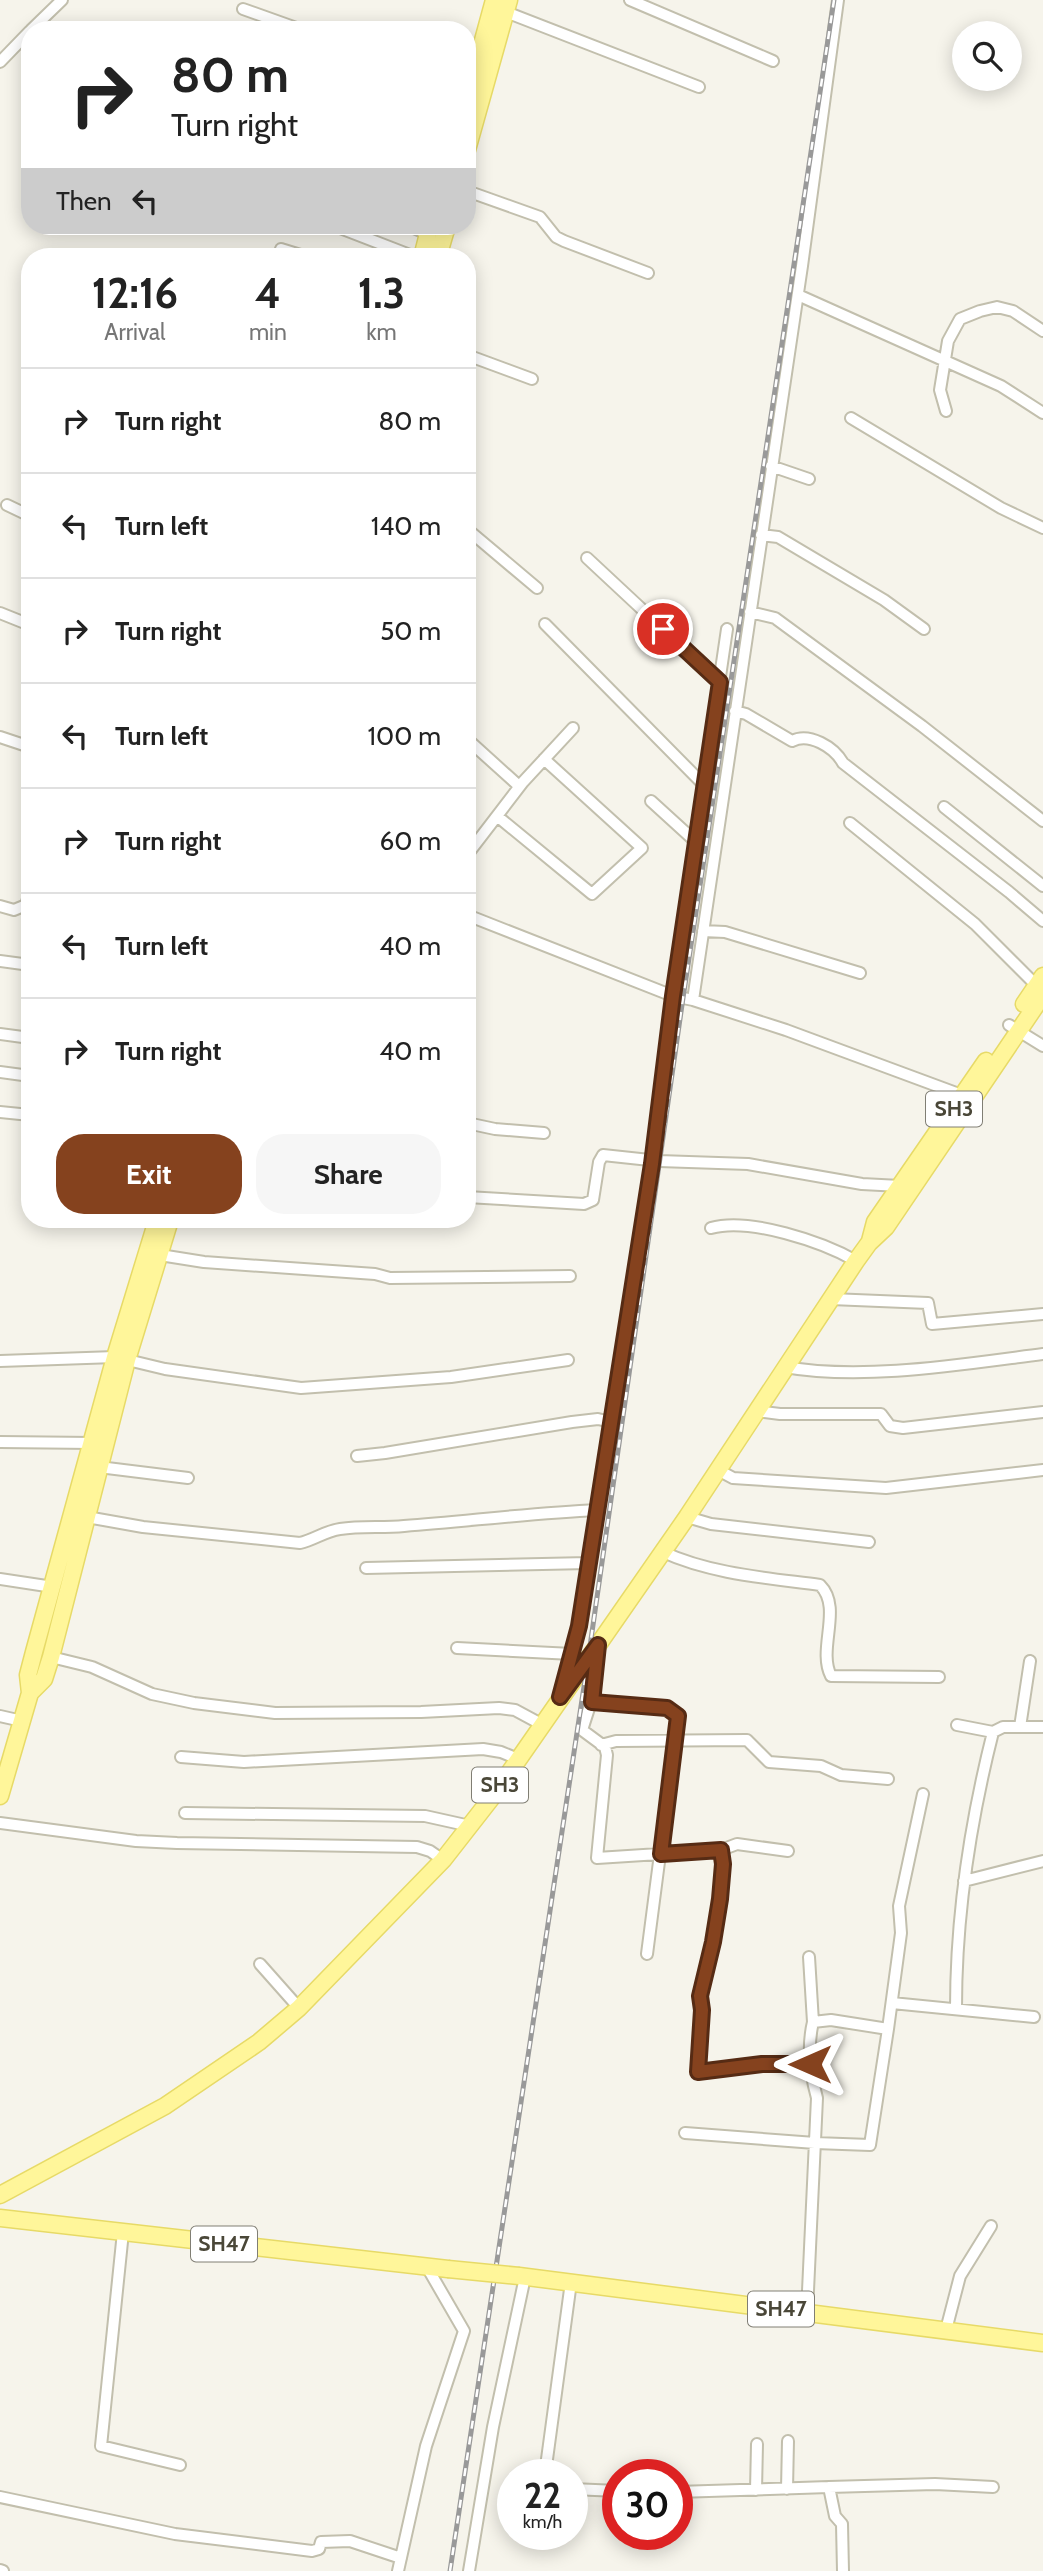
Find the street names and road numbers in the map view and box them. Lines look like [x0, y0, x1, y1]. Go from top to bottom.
road number: SH3 [926, 1092, 982, 1126]
road number: SH3 [472, 1768, 528, 1802]
road number: SH47 [191, 2226, 257, 2262]
road number: SH47 [748, 2292, 814, 2326]

